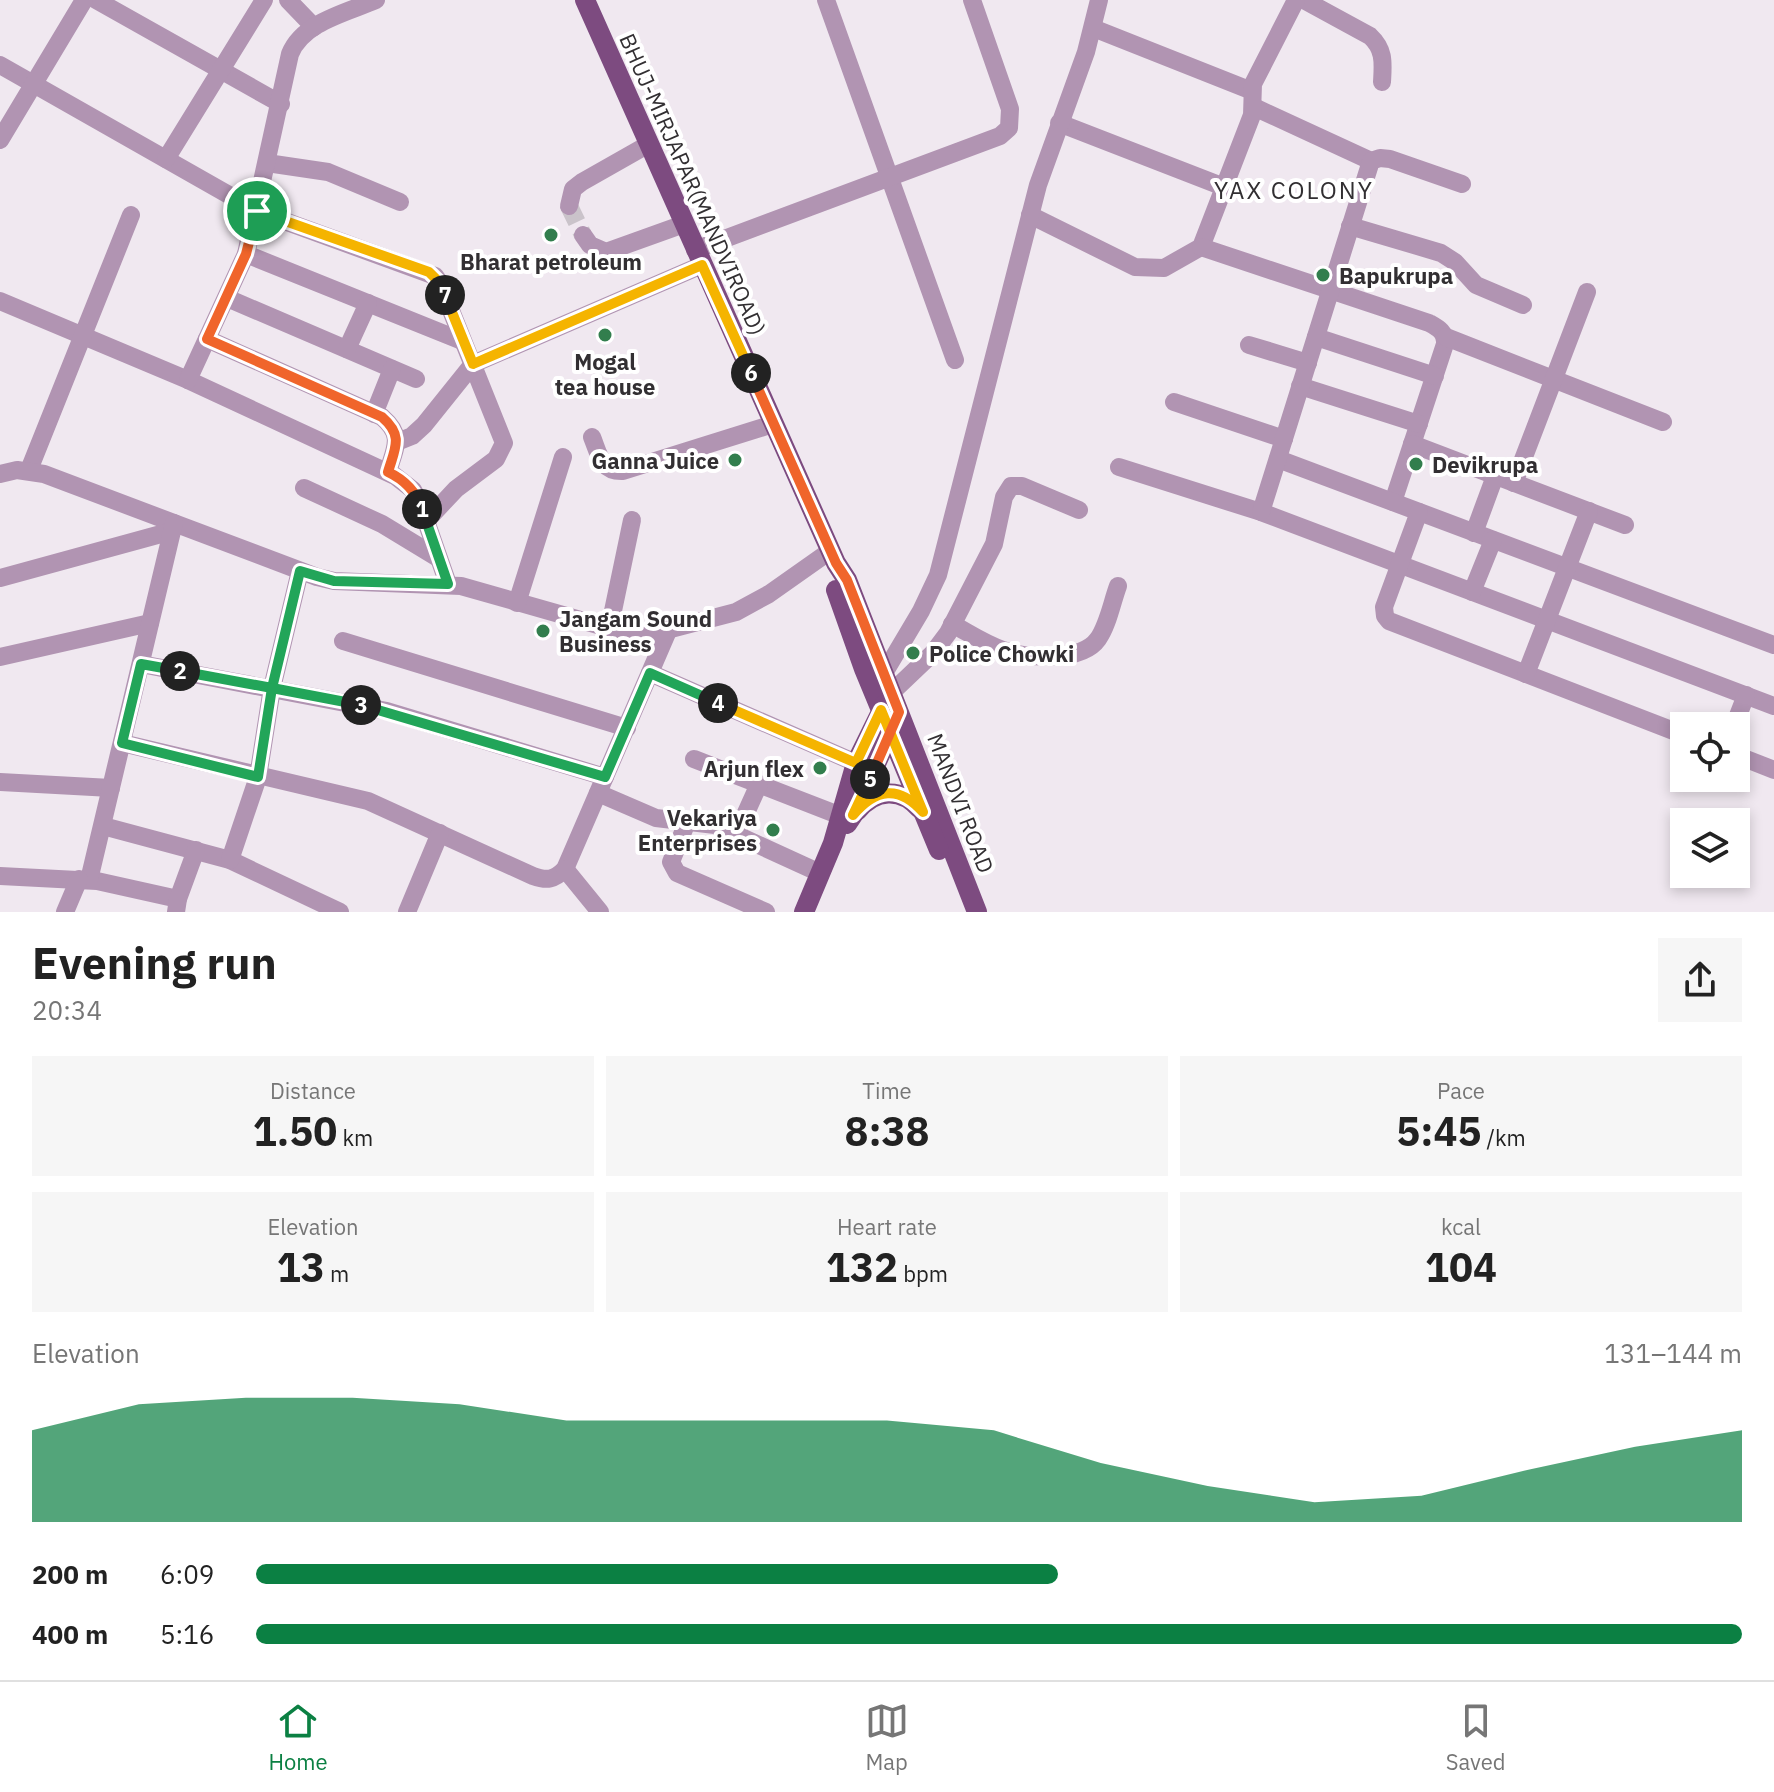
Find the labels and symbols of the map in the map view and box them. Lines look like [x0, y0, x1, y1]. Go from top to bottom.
street label: BHUJ-MIRJAPAR(MANDVIROAD) [613, 29, 773, 339]
district label: YAX COLONY [1214, 174, 1374, 206]
pin [223, 177, 291, 245]
marker: Bharat petroleum [542, 226, 560, 244]
place label: Bharat petroleum [460, 247, 642, 276]
place label: Bapukrupa [1339, 261, 1453, 290]
marker: Bapukrupa [1314, 266, 1332, 284]
pin: 7 [425, 275, 465, 315]
marker: Mogal tea house [596, 326, 614, 344]
place label: Mogal tea house [555, 347, 655, 401]
pin: 6 [731, 353, 771, 393]
place label: Ganna Juice [591, 446, 719, 475]
place label: Devikrupa [1432, 450, 1538, 479]
marker: Ganna Juice [726, 451, 744, 469]
marker: Devikrupa [1407, 455, 1425, 473]
pin: 1 [402, 489, 442, 529]
place label: Jangam Sound Business [559, 604, 712, 658]
marker: Jangam Sound Business [534, 622, 552, 640]
place label: Police Chowki [929, 639, 1074, 668]
marker: Police Chowki [904, 644, 922, 662]
pin: 2 [160, 651, 200, 691]
pin: 4 [698, 683, 738, 723]
pin: 3 [341, 685, 381, 725]
street label: MANDVI ROAD [921, 729, 1001, 877]
place label: Arjun flex [703, 754, 804, 783]
marker: Arjun flex [811, 759, 829, 777]
pin: 5 [850, 759, 890, 799]
place label: Vekariya Enterprises [638, 803, 757, 857]
marker: Vekariya Enterprises [764, 821, 782, 839]

